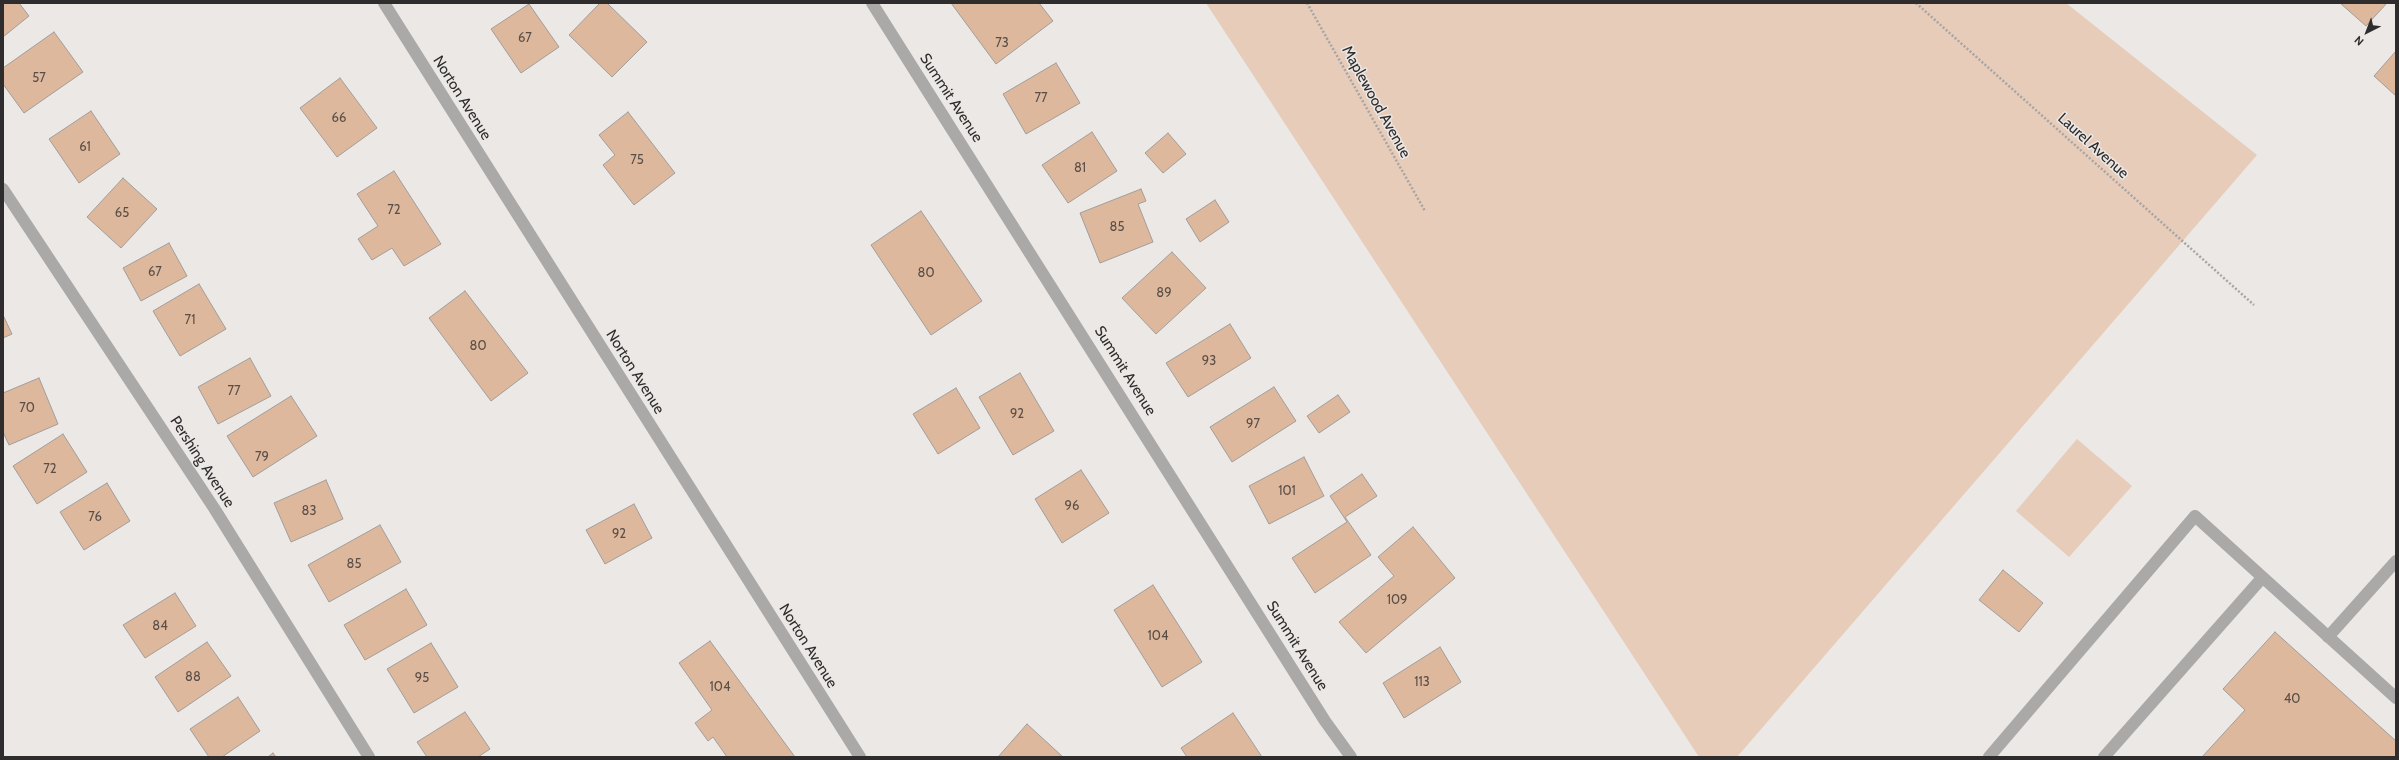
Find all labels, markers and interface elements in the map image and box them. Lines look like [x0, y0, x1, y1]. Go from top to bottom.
north arrow [2347, 12, 2387, 52]
house number: 67 [518, 30, 532, 46]
text: N [2351, 33, 2367, 49]
house number: 73 [995, 35, 1009, 51]
street label: Maplewood Avenue [1338, 43, 1414, 161]
street label: Summit Avenue [916, 50, 986, 146]
street label: Norton Avenue [429, 53, 495, 143]
house number: 57 [32, 70, 46, 86]
house number: 77 [1034, 90, 1048, 106]
street label: Laurel Avenue [2054, 109, 2132, 183]
house number: 66 [332, 110, 346, 126]
house number: 61 [79, 139, 91, 155]
house number: 75 [630, 152, 644, 168]
house number: 81 [1074, 160, 1086, 176]
house number: 72 [387, 202, 401, 218]
house number: 65 [115, 205, 129, 221]
house number: 85 [1110, 219, 1124, 235]
house number: 67 [148, 264, 162, 280]
house number: 80 [918, 265, 934, 281]
house number: 89 [1156, 285, 1172, 301]
house number: 71 [185, 312, 195, 328]
street label: Summit Avenue [1090, 323, 1160, 419]
street label: Norton Avenue [602, 327, 668, 417]
house number: 80 [470, 338, 486, 354]
house number: 93 [1202, 353, 1216, 369]
house number: 77 [227, 383, 241, 399]
house number: 70 [19, 400, 35, 416]
house number: 92 [1010, 406, 1024, 422]
street label: Pershing Avenue [166, 413, 238, 511]
house number: 97 [1246, 416, 1260, 432]
house number: 79 [255, 449, 269, 465]
house number: 72 [43, 461, 57, 477]
house number: 101 [1278, 483, 1296, 499]
house number: 96 [1065, 498, 1079, 514]
house number: 83 [302, 503, 316, 519]
house number: 76 [88, 509, 102, 525]
house number: 92 [612, 526, 626, 542]
house number: 85 [347, 556, 361, 572]
house number: 109 [1387, 592, 1407, 608]
street label: Summit Avenue [1262, 598, 1332, 694]
street label: Norton Avenue [775, 601, 841, 691]
house number: 84 [152, 618, 168, 634]
house number: 104 [1148, 628, 1168, 644]
house number: 88 [185, 669, 201, 685]
house number: 95 [415, 670, 429, 686]
house number: 113 [1414, 674, 1430, 690]
house number: 104 [710, 679, 730, 695]
house number: 40 [2284, 691, 2300, 707]

